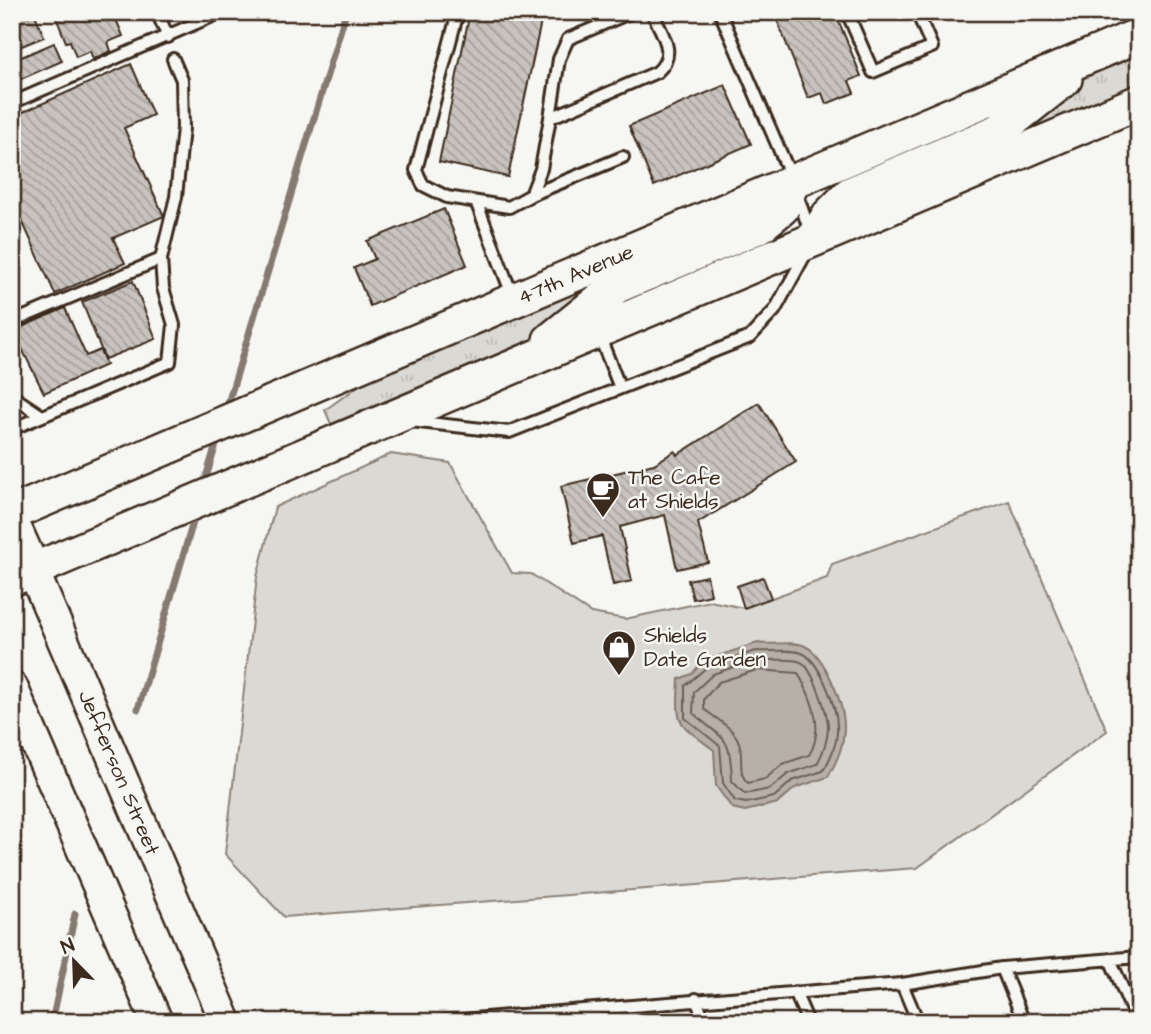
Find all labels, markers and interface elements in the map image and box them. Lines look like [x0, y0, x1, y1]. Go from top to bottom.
street label: 47th Avenue [513, 237, 638, 311]
place label: The Cafe at Shields [628, 463, 721, 516]
cafe icon: The Cafe at Shields [584, 470, 622, 519]
place label: Shields Date Garden [644, 621, 766, 674]
shop icon: Shields Date Garden [600, 628, 638, 677]
street label: Jefferson Street [71, 685, 168, 860]
north arrow [38, 926, 108, 996]
text: N [57, 932, 79, 961]

